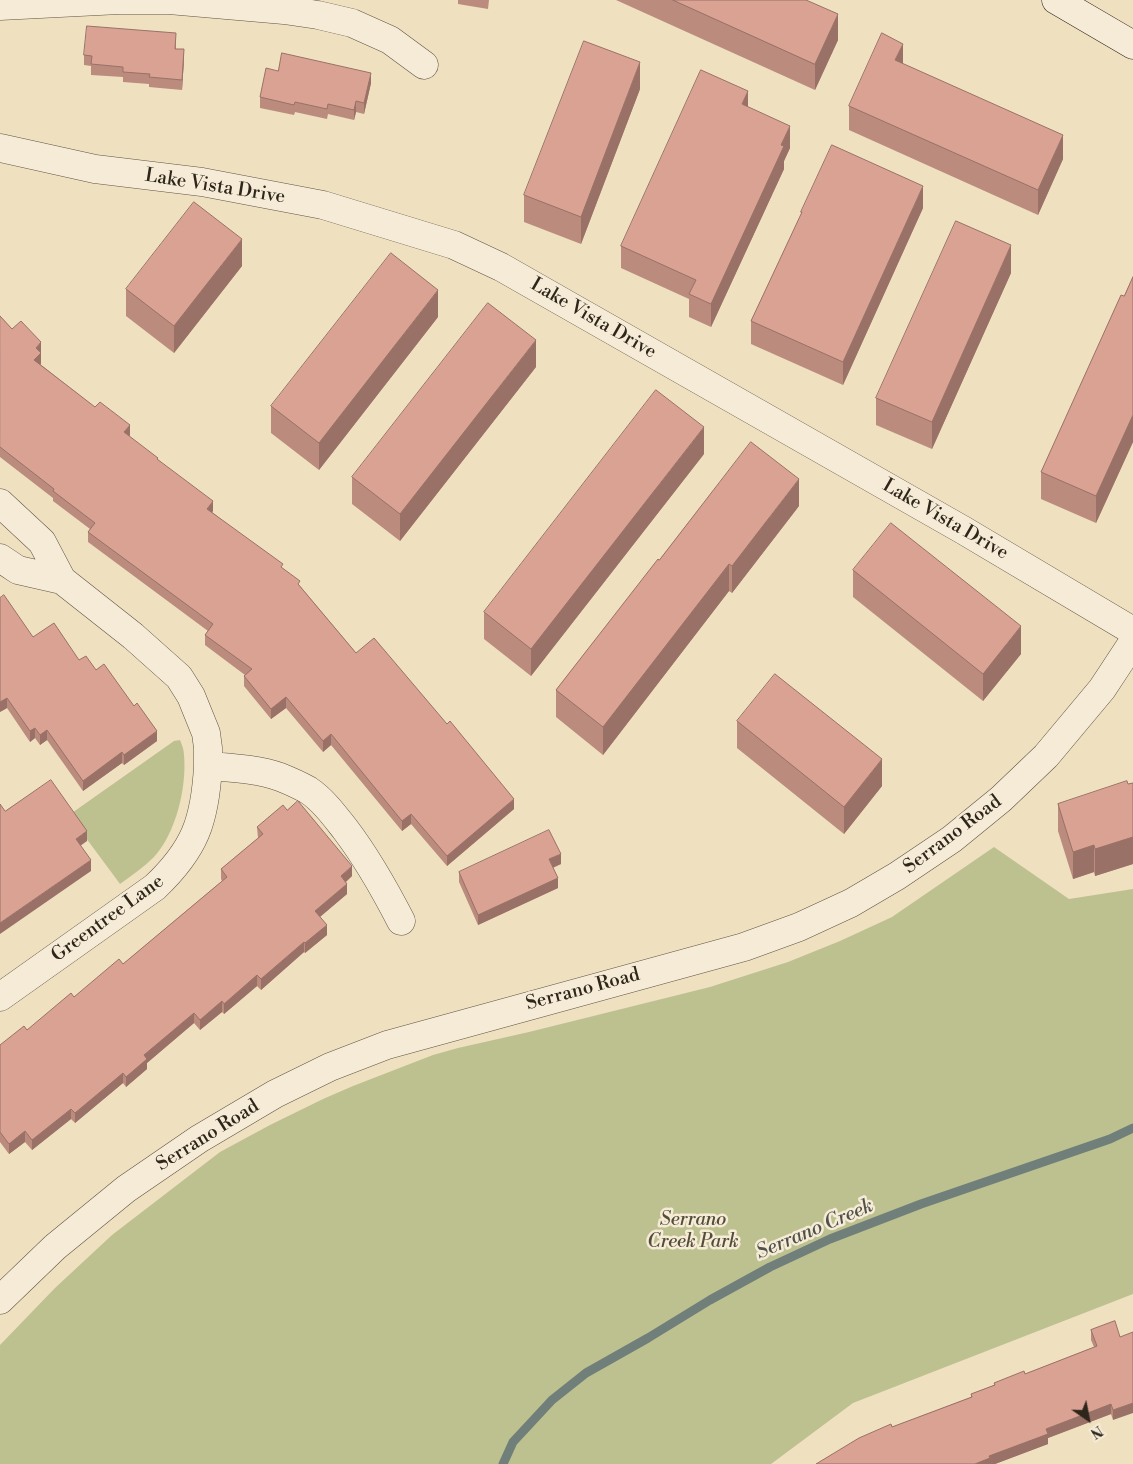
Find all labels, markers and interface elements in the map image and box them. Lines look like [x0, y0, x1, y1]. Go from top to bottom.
street label: Lake Vista Drive [143, 165, 287, 209]
street label: Lake Vista Drive [526, 274, 660, 364]
street label: Lake Vista Drive [878, 475, 1012, 565]
street label: Serrano Road [899, 791, 1007, 879]
street label: Greentree Lane [47, 871, 169, 967]
street label: Serrano Road [524, 964, 642, 1016]
street label: Serrano Road [152, 1095, 264, 1177]
water label: Serrano Creek [753, 1195, 877, 1265]
park label: Serrano Creek Park [647, 1209, 739, 1253]
north arrow [1063, 1394, 1113, 1444]
text: N [1087, 1421, 1106, 1442]

